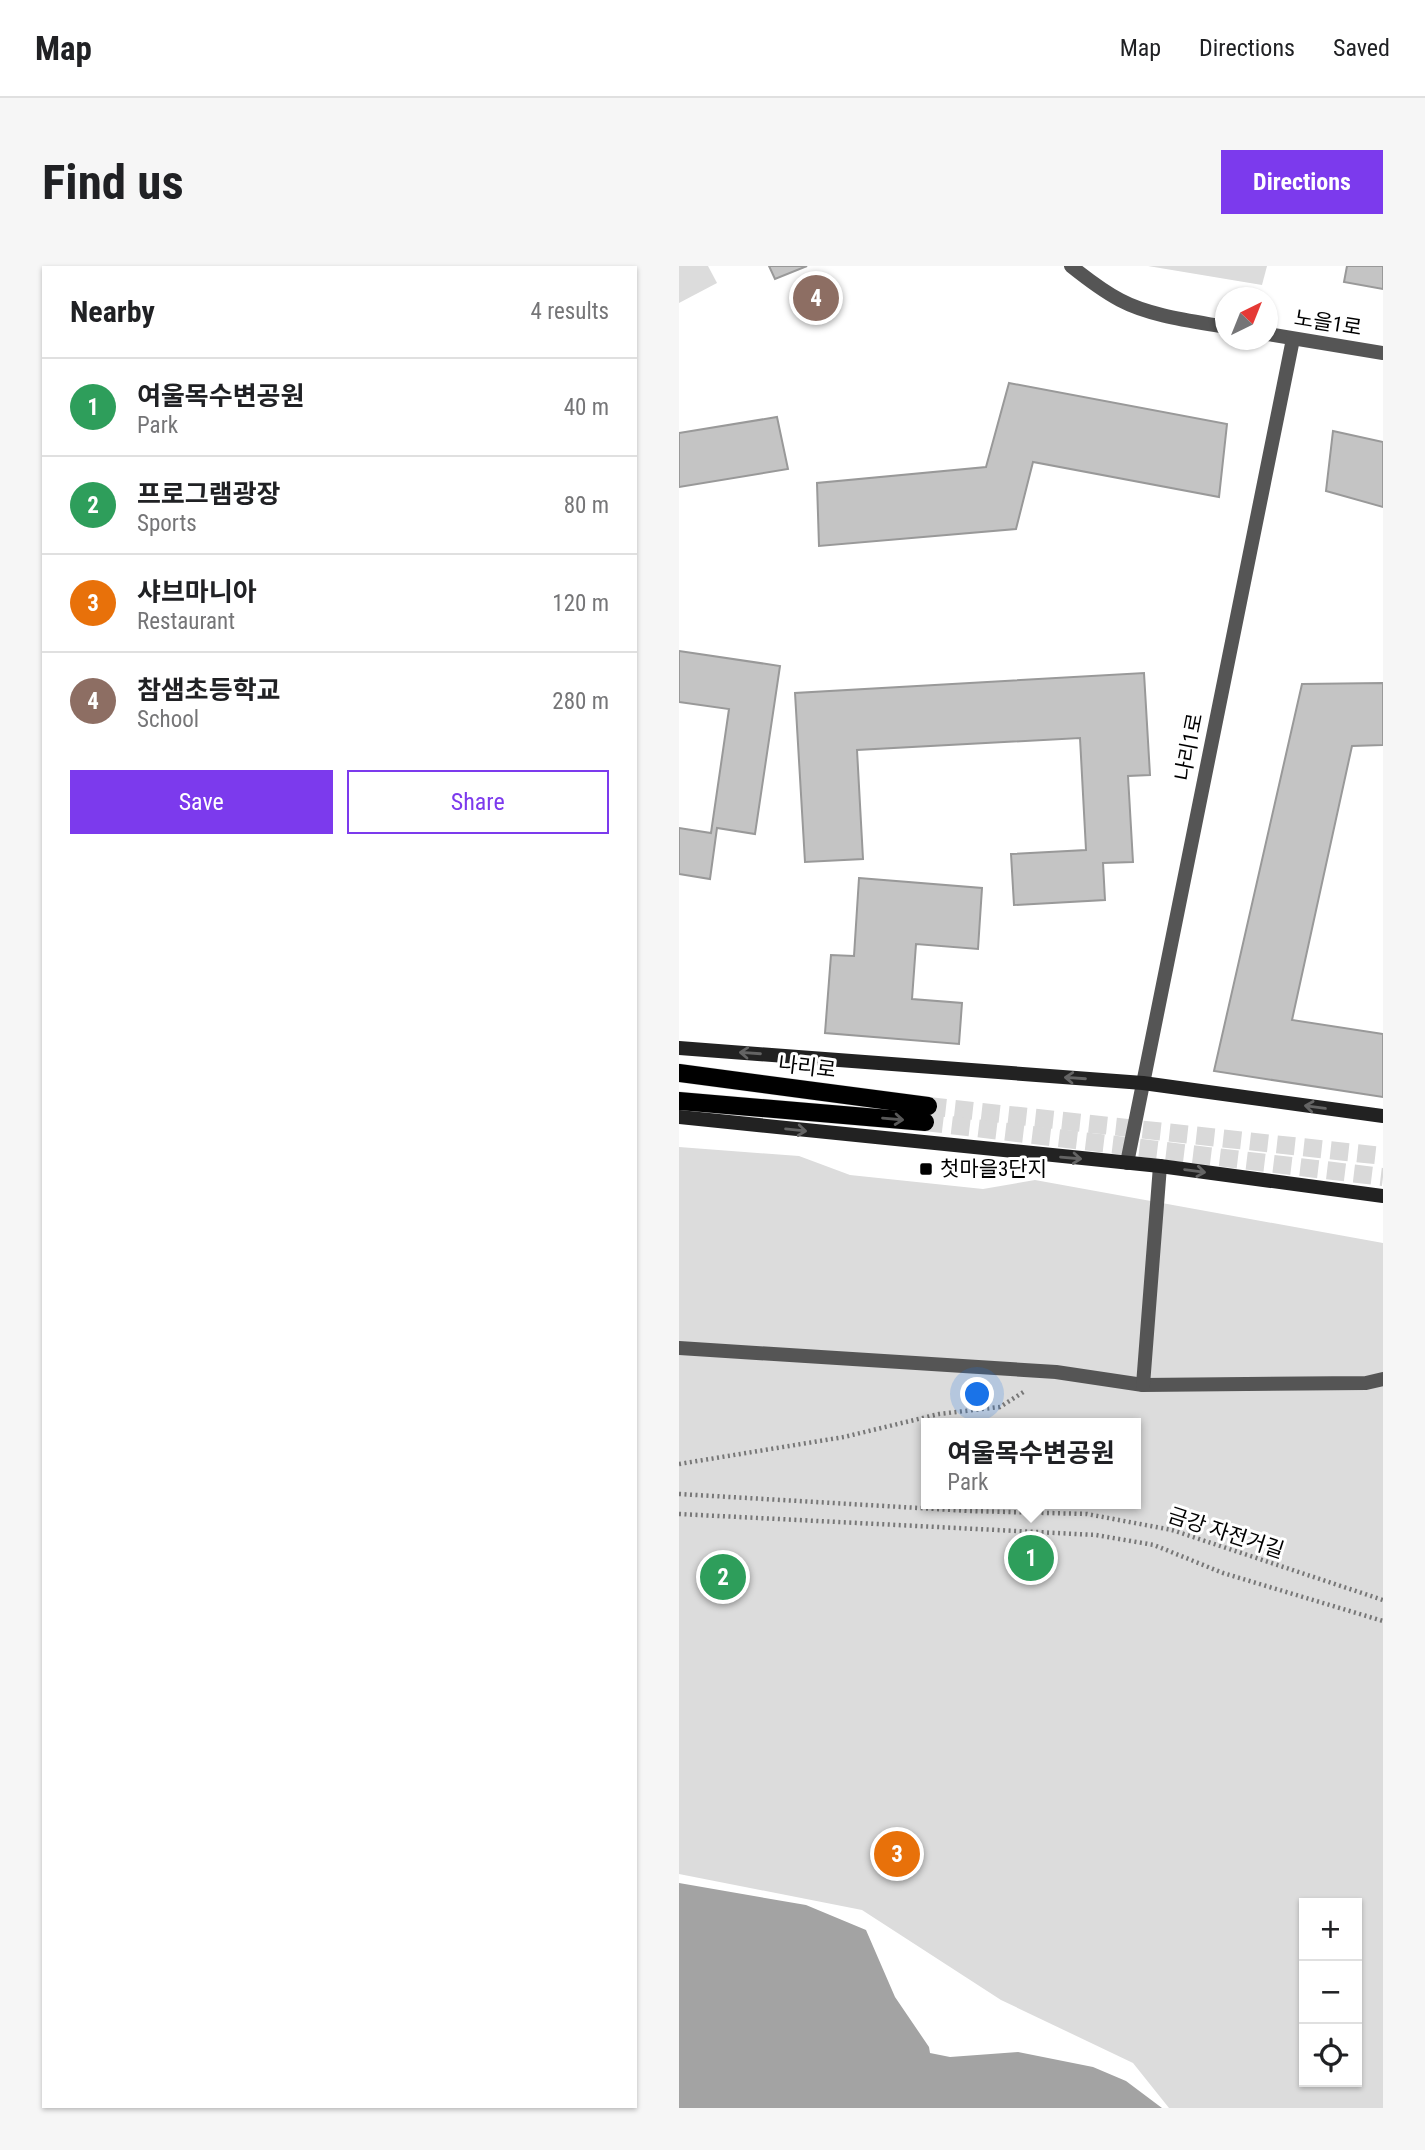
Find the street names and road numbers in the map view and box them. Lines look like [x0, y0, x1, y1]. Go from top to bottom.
street label: 노을1로 [1292, 306, 1364, 340]
street label: 나리1로 [1171, 711, 1207, 783]
street label: 나리로 [777, 1052, 837, 1082]
street label: 금강 자전거길 [1165, 1503, 1287, 1563]

